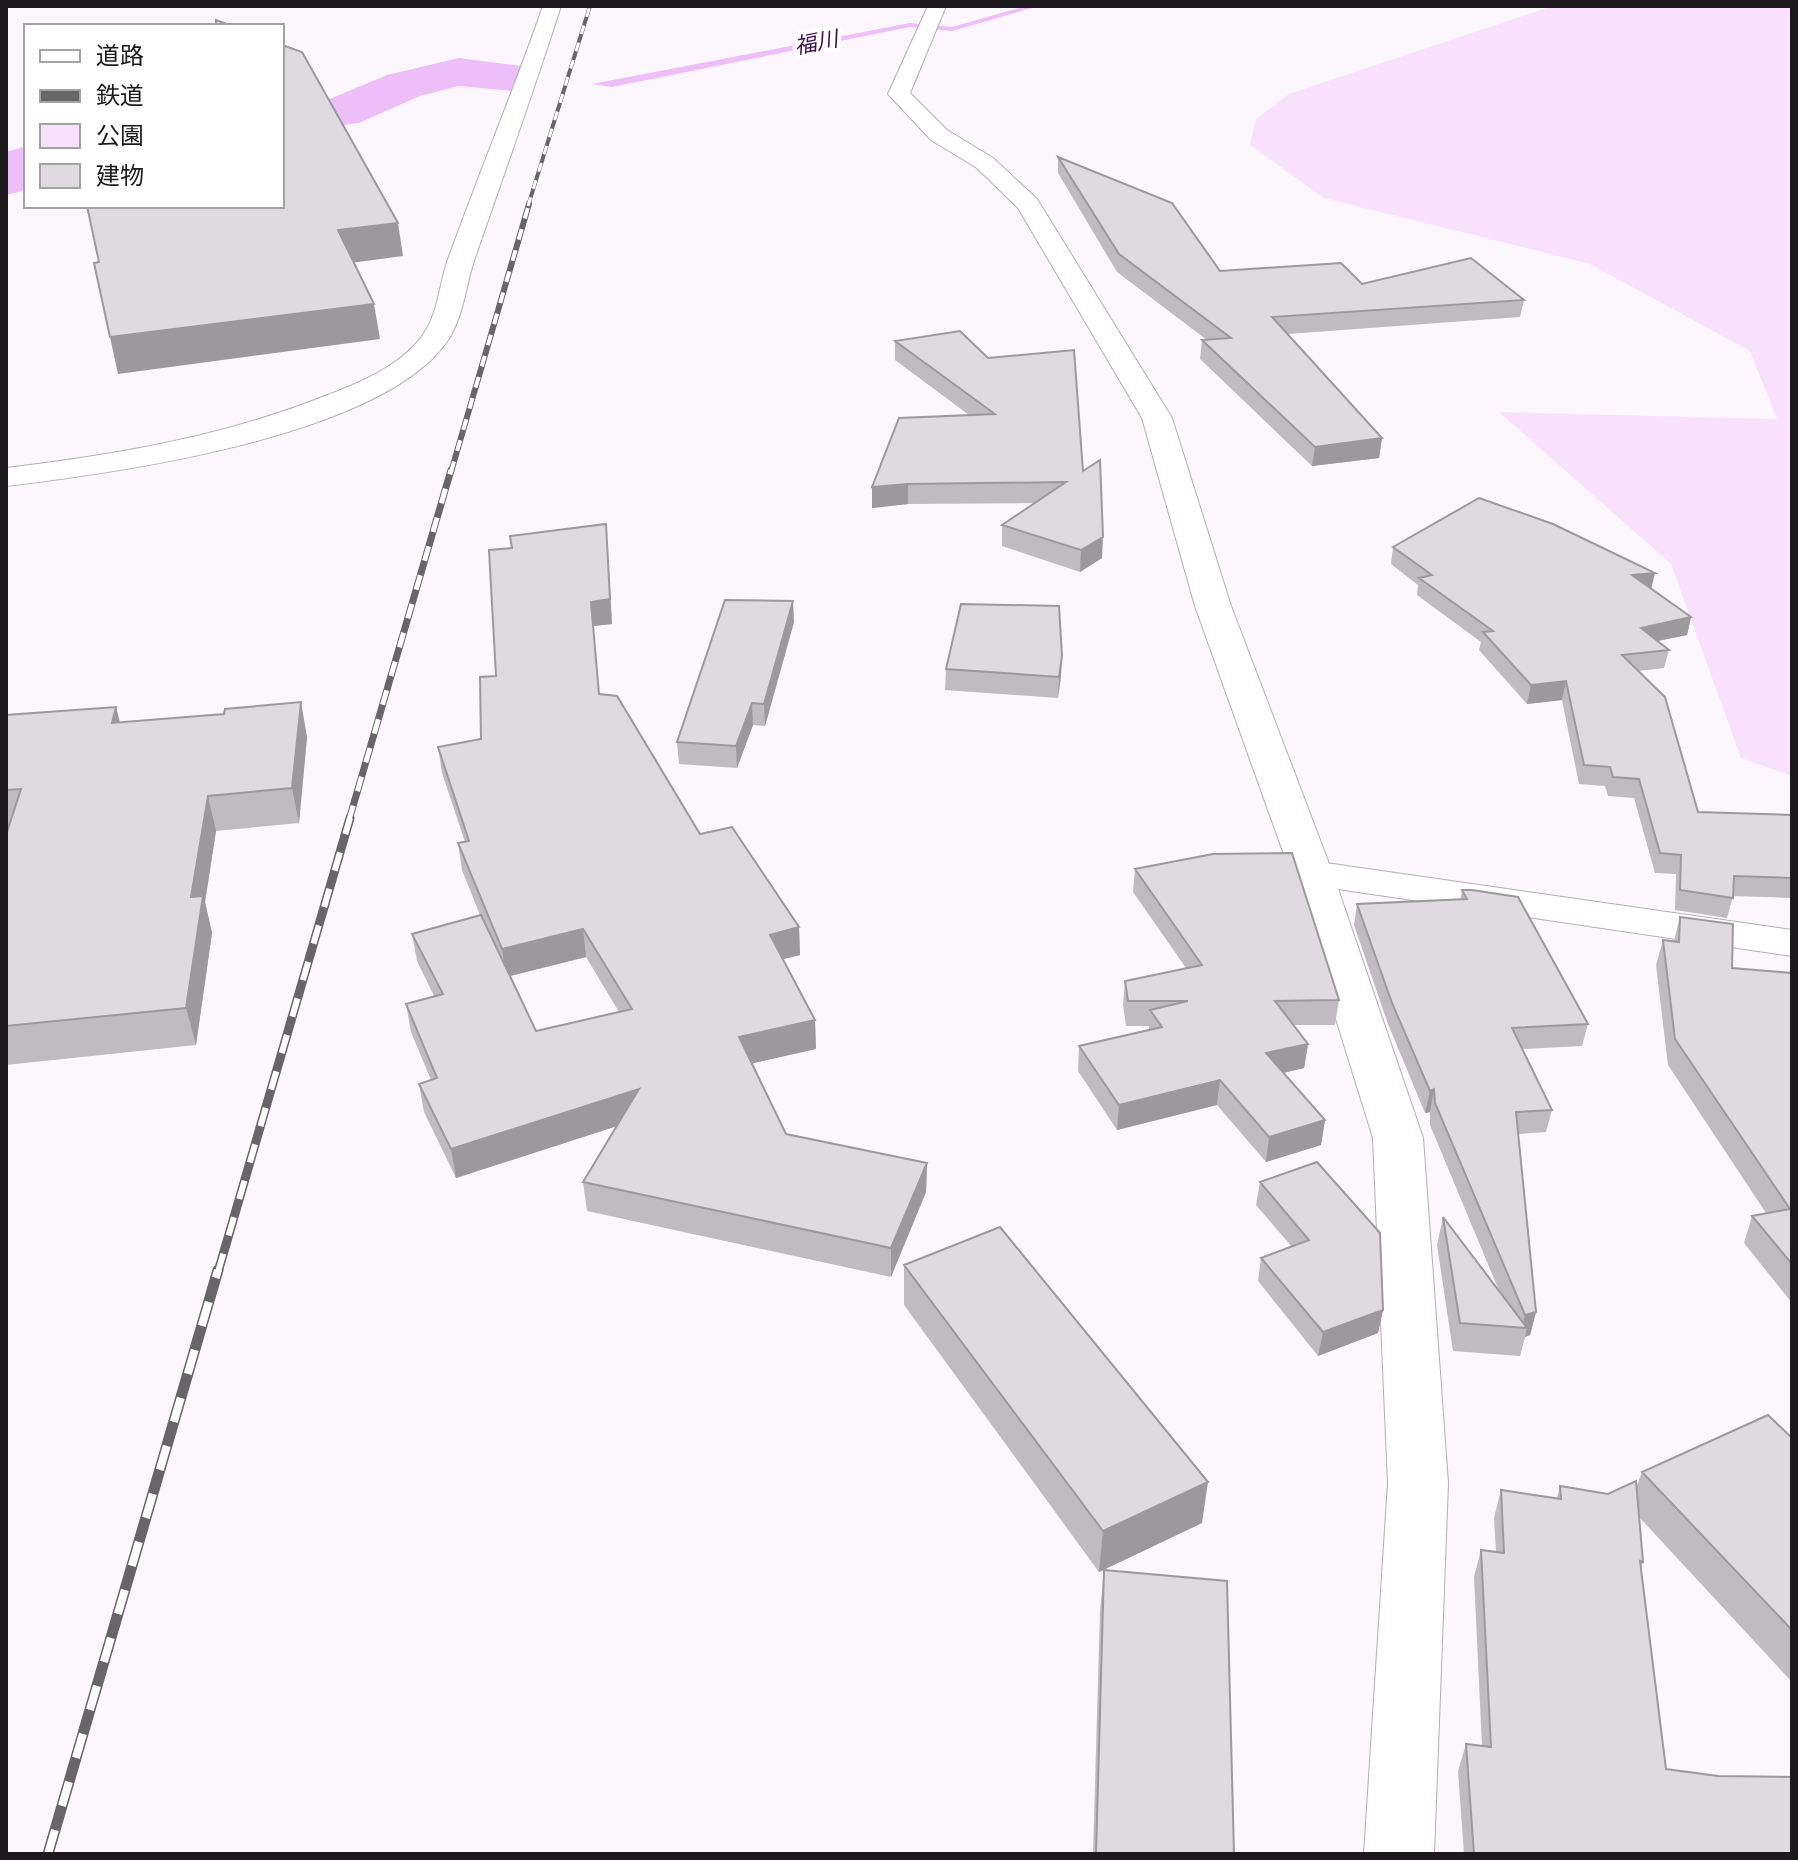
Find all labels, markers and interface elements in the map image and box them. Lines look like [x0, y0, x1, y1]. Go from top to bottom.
legend [24, 24, 284, 208]
water label: 福川 [792, 27, 843, 62]
text: 道路 [96, 43, 144, 73]
text: 鉄道 [96, 83, 144, 113]
text: 公園 [96, 123, 144, 153]
text: 建物 [96, 163, 144, 193]

